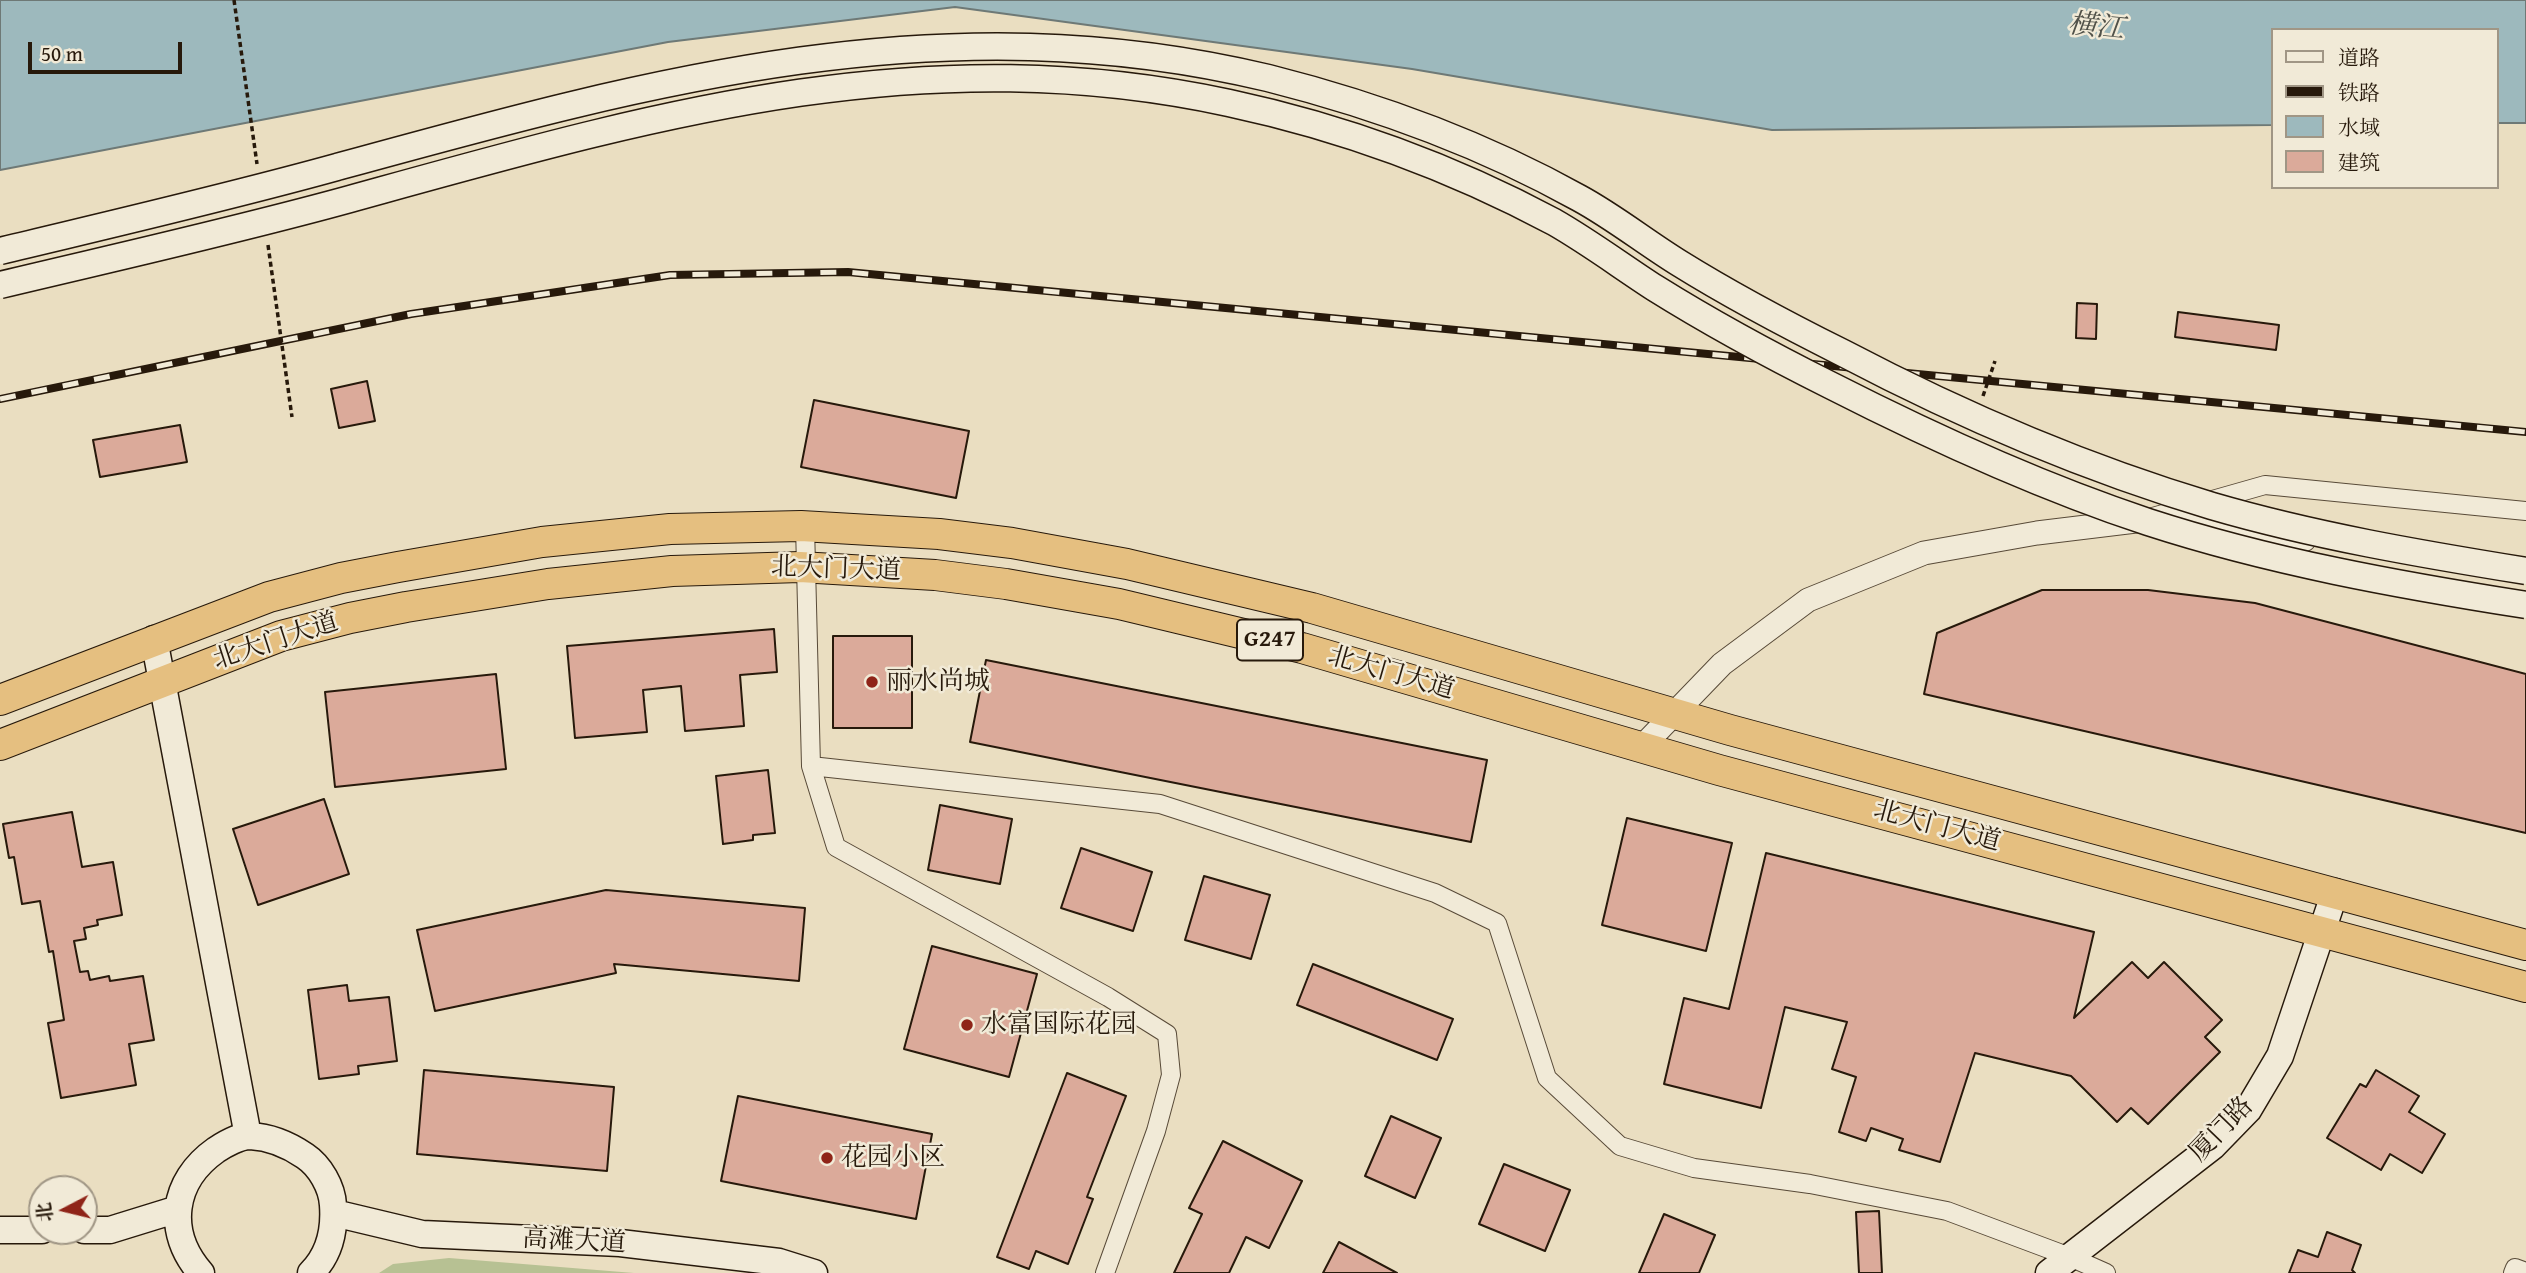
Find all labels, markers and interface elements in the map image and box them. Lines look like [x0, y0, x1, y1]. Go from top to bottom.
water label: 横江 [2066, 8, 2126, 48]
scale bar [32, 28, 186, 72]
legend [2270, 28, 2498, 189]
text: 50 m [41, 38, 83, 69]
text: 道路 [2338, 42, 2380, 73]
text: 铁路 [2338, 77, 2380, 108]
text: 水域 [2338, 112, 2380, 143]
text: 建筑 [2338, 147, 2380, 178]
street label: 北大门大道 [770, 552, 902, 588]
street label: 北大门大道 [209, 607, 343, 677]
road number: G247 [1237, 620, 1303, 660]
street label: 北大门大道 [1324, 641, 1458, 707]
place label: 丽水尚城 [886, 666, 990, 698]
marker: 丽水尚城 [864, 674, 880, 690]
street label: 北大门大道 [1870, 795, 2004, 859]
place label: 水富国际花园 [981, 1009, 1137, 1041]
marker: 水富国际花园 [959, 1017, 975, 1033]
street label: 厦门路 [2184, 1091, 2260, 1169]
place label: 花园小区 [841, 1142, 945, 1174]
marker: 花园小区 [819, 1150, 835, 1166]
north arrow [28, 1175, 98, 1245]
text: 北 [29, 1201, 59, 1223]
street label: 高滩大道 [521, 1224, 627, 1260]

